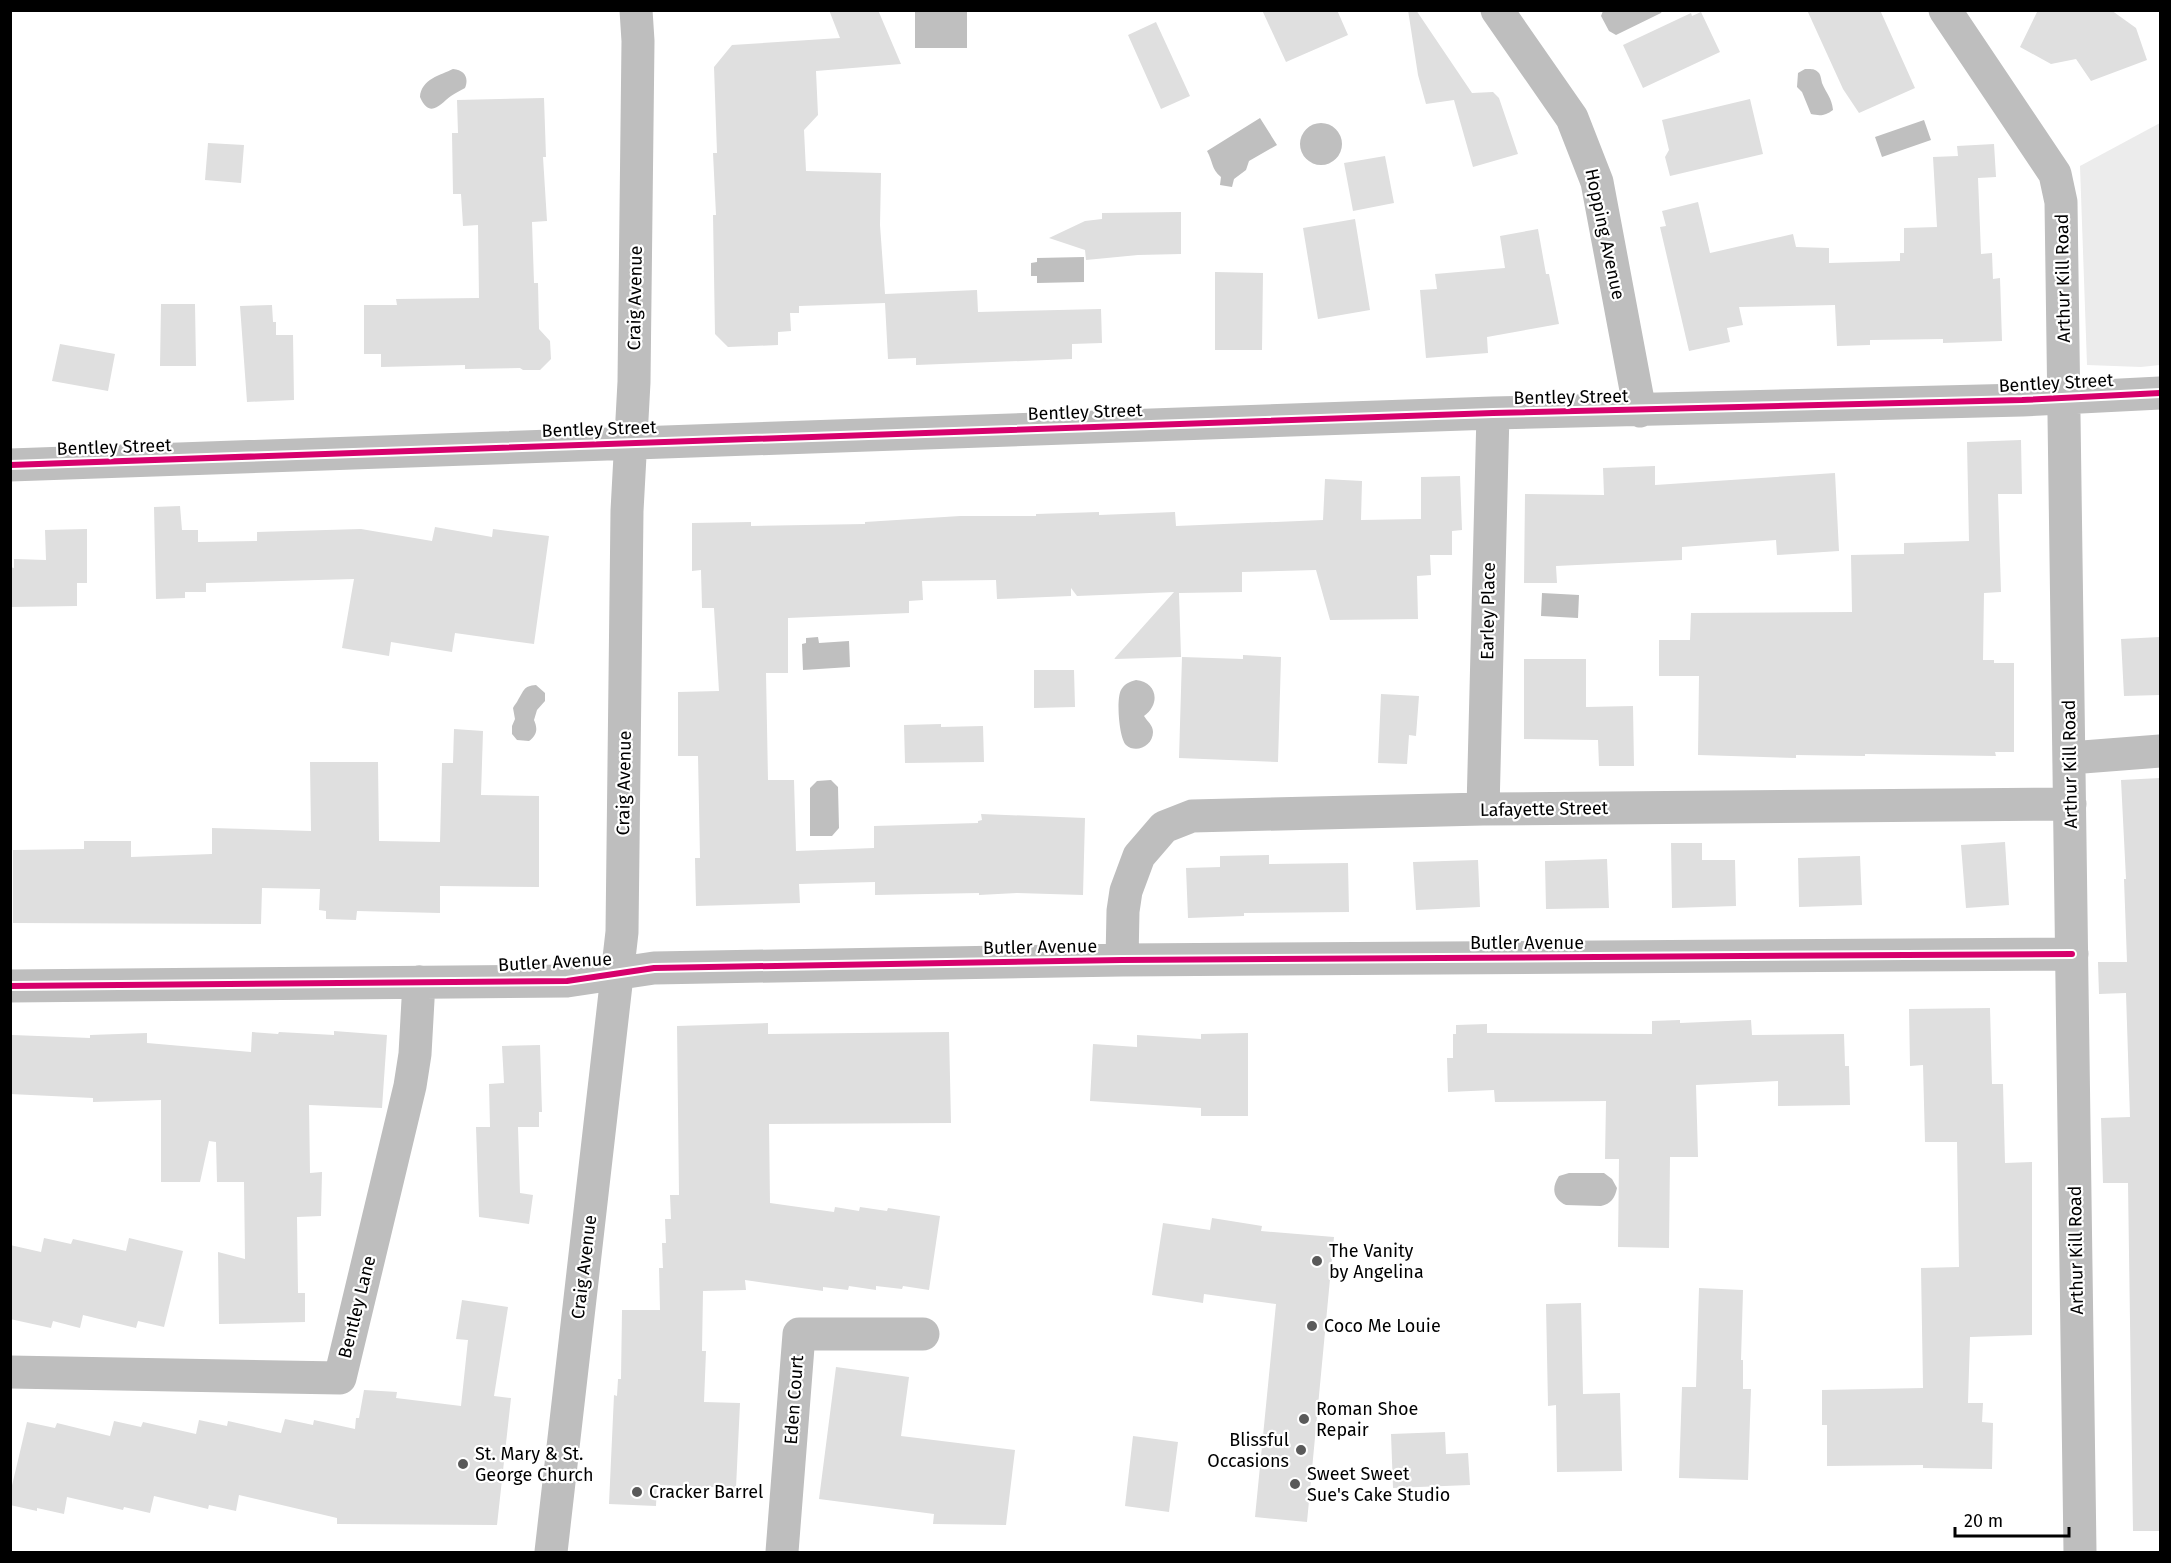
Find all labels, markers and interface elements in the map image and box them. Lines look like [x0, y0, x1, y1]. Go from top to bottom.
street label: Hopping Avenue [1580, 166, 1630, 302]
street label: Arthur Kill Road [2051, 213, 2075, 343]
street label: Craig Avenue [623, 245, 647, 351]
street label: Bentley Street [1998, 369, 2114, 397]
street label: Bentley Street [1513, 385, 1629, 409]
street label: Bentley Street [1027, 399, 1143, 425]
street label: Bentley Street [541, 416, 657, 442]
street label: Bentley Street [56, 434, 172, 460]
street label: Earley Place [1476, 562, 1500, 660]
street label: Arthur Kill Road [2058, 699, 2082, 829]
street label: Craig Avenue [612, 730, 636, 836]
street label: Lafayette Street [1480, 797, 1609, 821]
street label: Butler Avenue [1470, 932, 1584, 954]
street label: Butler Avenue [983, 935, 1097, 959]
street label: Butler Avenue [497, 948, 613, 976]
street label: Arthur Kill Road [2064, 1185, 2088, 1315]
street label: Craig Avenue [567, 1214, 601, 1320]
place label: The Vanity by Angelina [1329, 1240, 1424, 1283]
street label: Bentley Lane [334, 1253, 380, 1361]
marker: The Vanity by Angelina [1310, 1254, 1324, 1268]
place label: Coco Me Louie [1324, 1315, 1441, 1337]
marker: Coco Me Louie [1305, 1319, 1319, 1333]
street label: Eden Court [780, 1354, 808, 1445]
place label: Roman Shoe Repair [1316, 1398, 1418, 1441]
marker: Roman Shoe Repair [1297, 1412, 1311, 1426]
place label: Blissful Occasions [1207, 1429, 1289, 1472]
place label: St. Mary & St. George Church [475, 1443, 594, 1486]
marker: Blissful Occasions [1294, 1443, 1308, 1457]
marker: St. Mary & St. George Church [456, 1457, 470, 1471]
place label: Sweet Sweet Sue's Cake Studio [1307, 1463, 1450, 1506]
marker: Sweet Sweet Sue's Cake Studio [1288, 1477, 1302, 1491]
place label: Cracker Barrel [649, 1481, 763, 1503]
marker: Cracker Barrel [630, 1485, 644, 1499]
scale bar [1955, 1500, 2069, 1538]
text: 20 m [1964, 1510, 2003, 1532]

